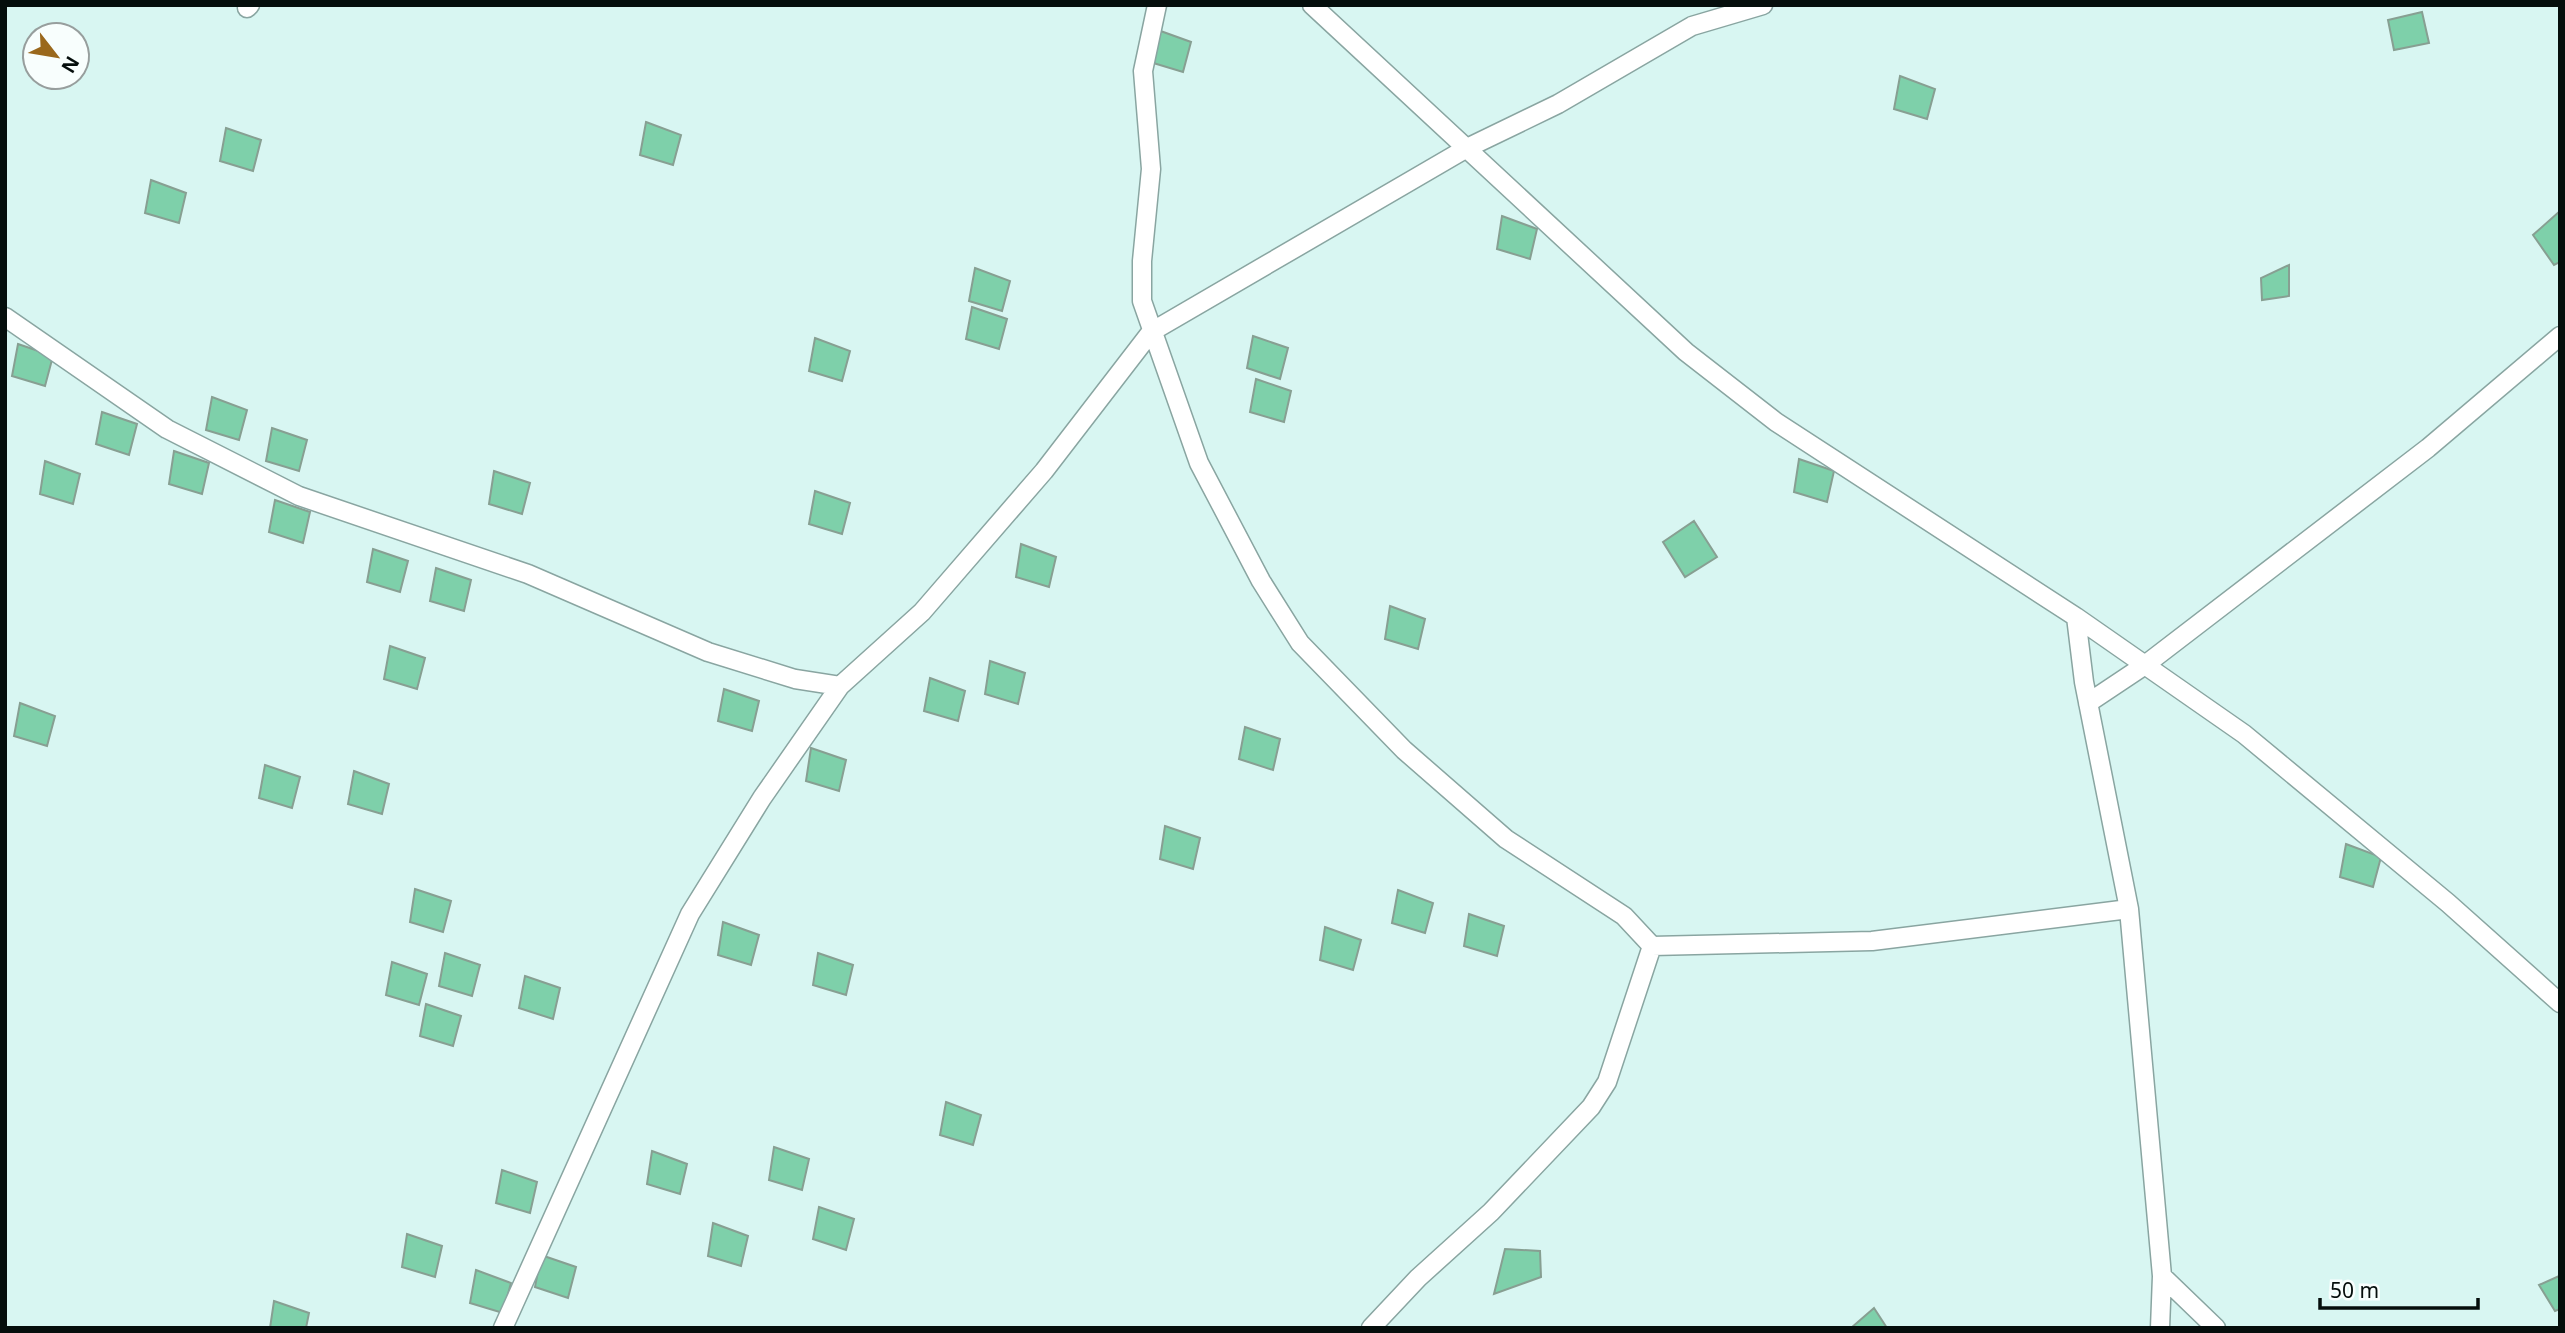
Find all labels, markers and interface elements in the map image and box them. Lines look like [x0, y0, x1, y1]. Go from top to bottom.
north arrow [21, 21, 91, 91]
text: N [55, 51, 86, 78]
scale bar [2320, 1266, 2478, 1310]
text: 50 m [2330, 1276, 2379, 1304]

